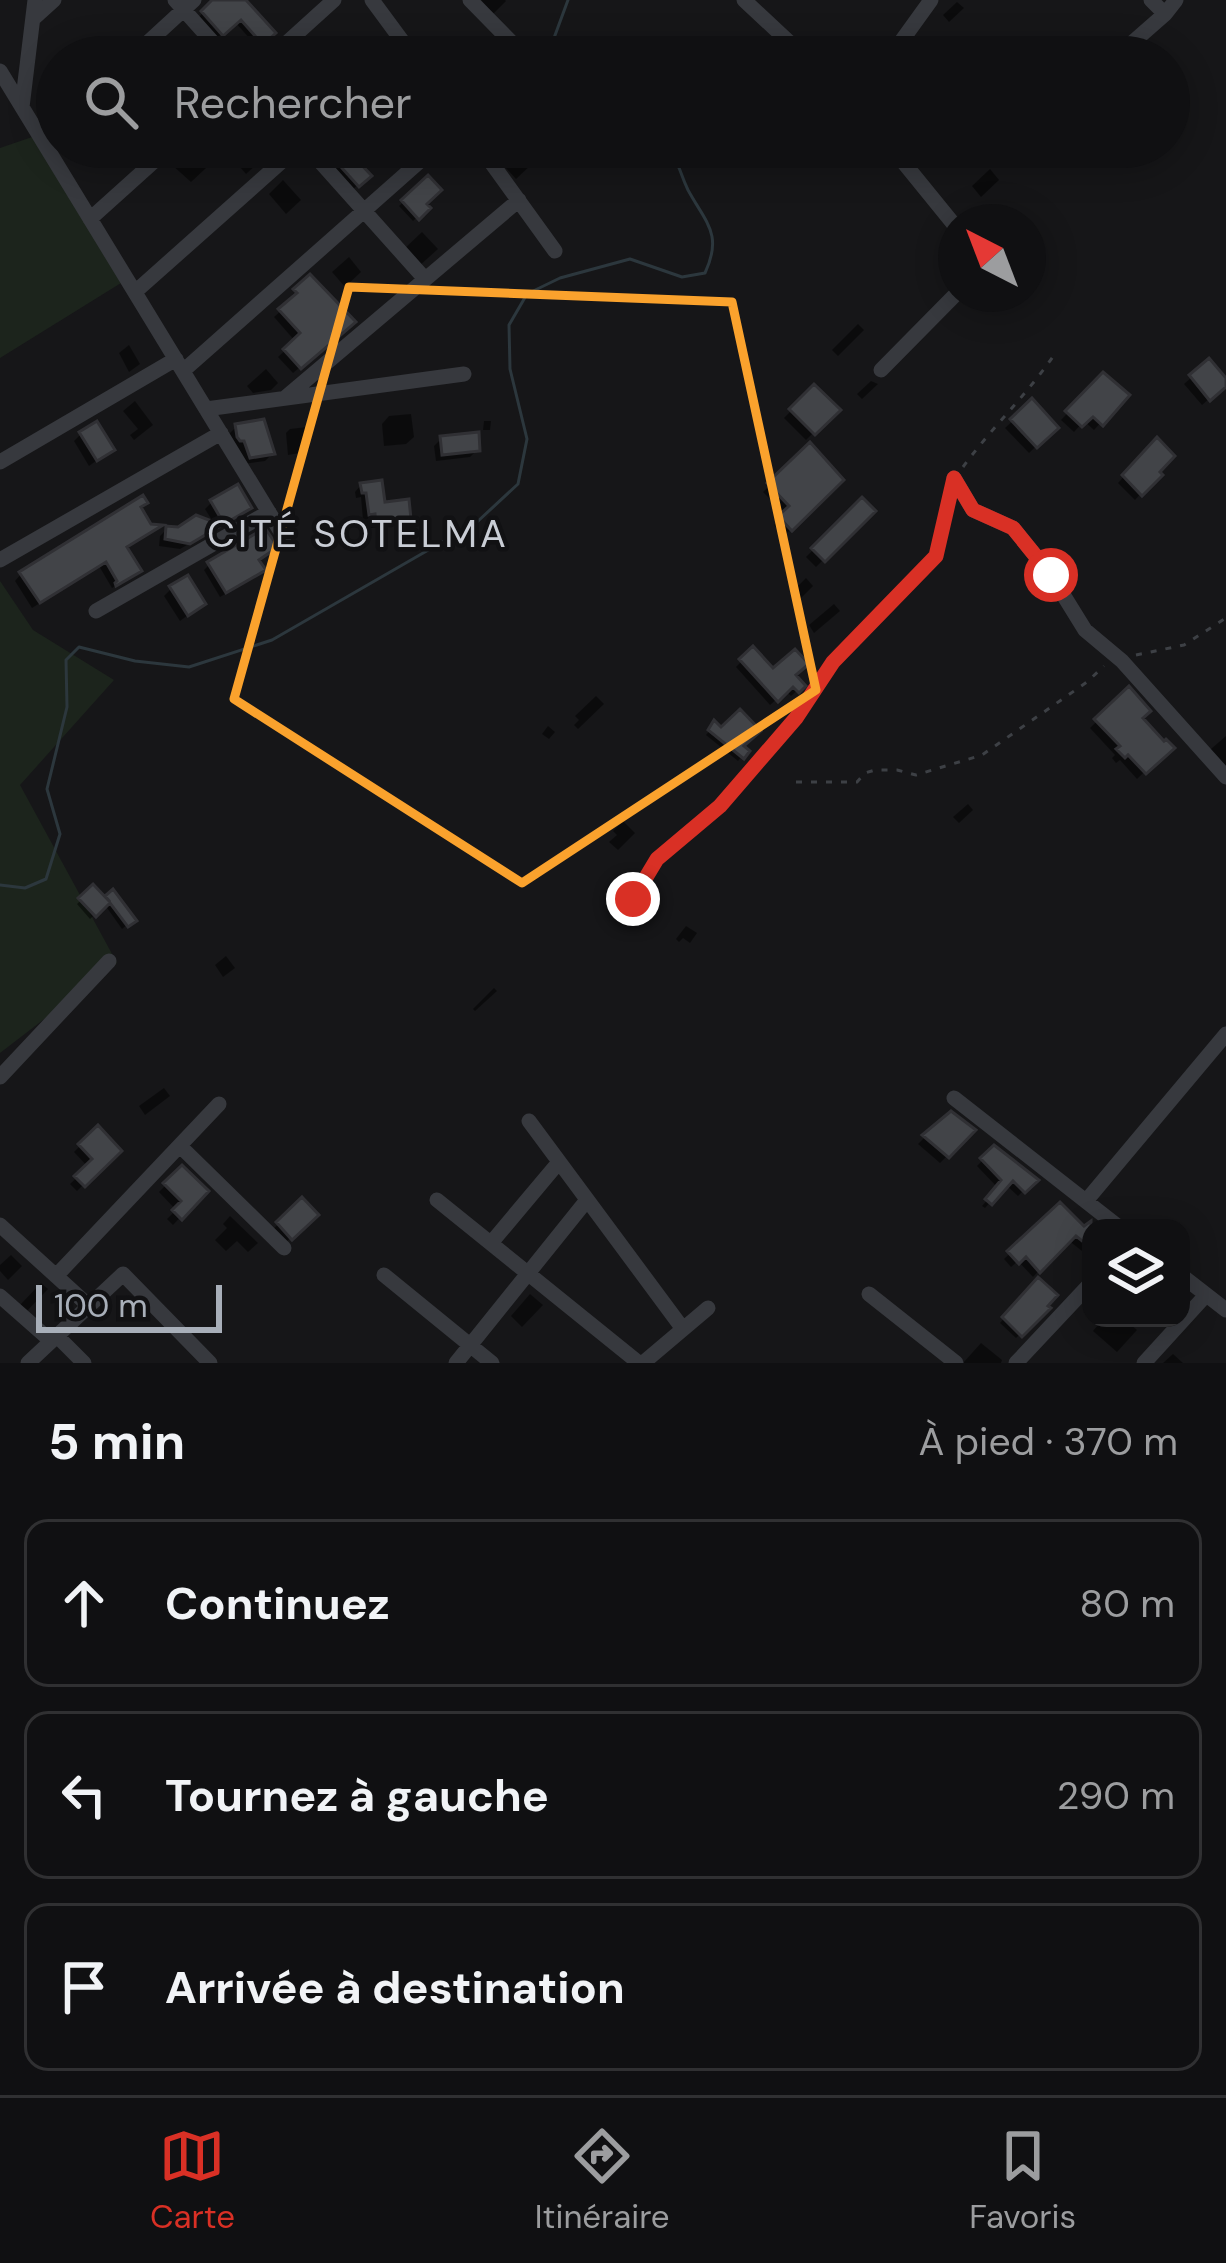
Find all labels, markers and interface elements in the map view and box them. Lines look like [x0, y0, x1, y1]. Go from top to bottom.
search box [36, 36, 1190, 168]
icon: search [78, 69, 144, 135]
text: Rechercher [174, 73, 412, 132]
north arrow [938, 204, 1046, 312]
district label: CITÉ SOTELMA [207, 508, 509, 559]
route start [1024, 548, 1078, 602]
route end [606, 872, 660, 926]
map controls [1082, 1219, 1190, 1327]
button: layers [1082, 1219, 1190, 1327]
scale bar [36, 1279, 222, 1332]
text: 100 m [54, 1284, 148, 1327]
text: 5 min [48, 1408, 185, 1475]
text: À pied · 370 m [918, 1416, 1178, 1467]
icon: ahead [51, 1570, 117, 1636]
text: Continuez [165, 1574, 390, 1633]
text: 80 m [1079, 1578, 1175, 1629]
icon: left [51, 1762, 117, 1828]
text: Tournez à gauche [165, 1766, 549, 1825]
text: 290 m [1057, 1770, 1175, 1821]
icon: arrive [51, 1954, 117, 2020]
text: Arrivée à destination [165, 1958, 625, 2017]
tab: Carte [150, 2123, 235, 2238]
tab: Itinéraire [535, 2123, 670, 2238]
tab: Favoris [969, 2123, 1076, 2238]

